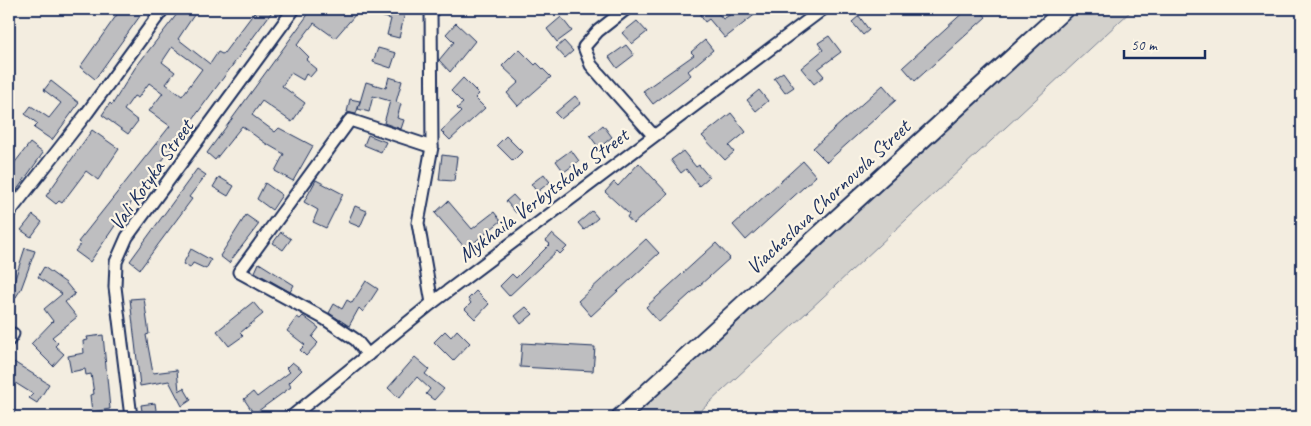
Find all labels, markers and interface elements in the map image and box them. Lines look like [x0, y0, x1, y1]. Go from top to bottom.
scale bar [1124, 28, 1205, 60]
text: 50 m [1131, 36, 1158, 55]
street label: Vali Kotyka Street [103, 113, 200, 235]
street label: Viacheslava Chornovola Street [741, 113, 917, 280]
street label: Mykhaila Verbytskoho Street [453, 121, 635, 268]

